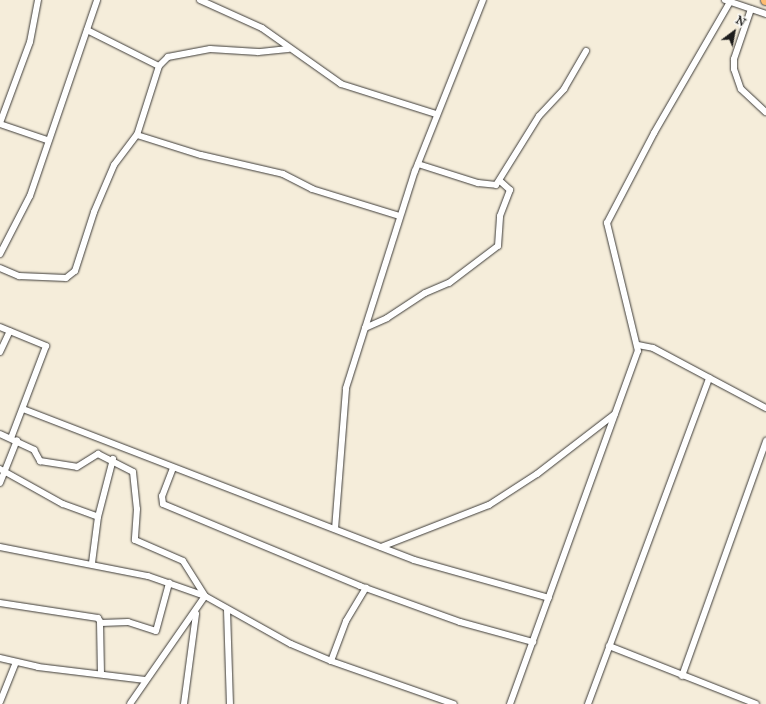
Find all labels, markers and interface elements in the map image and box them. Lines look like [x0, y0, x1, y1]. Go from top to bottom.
north arrow [714, 12, 754, 52]
text: N [733, 13, 748, 29]

